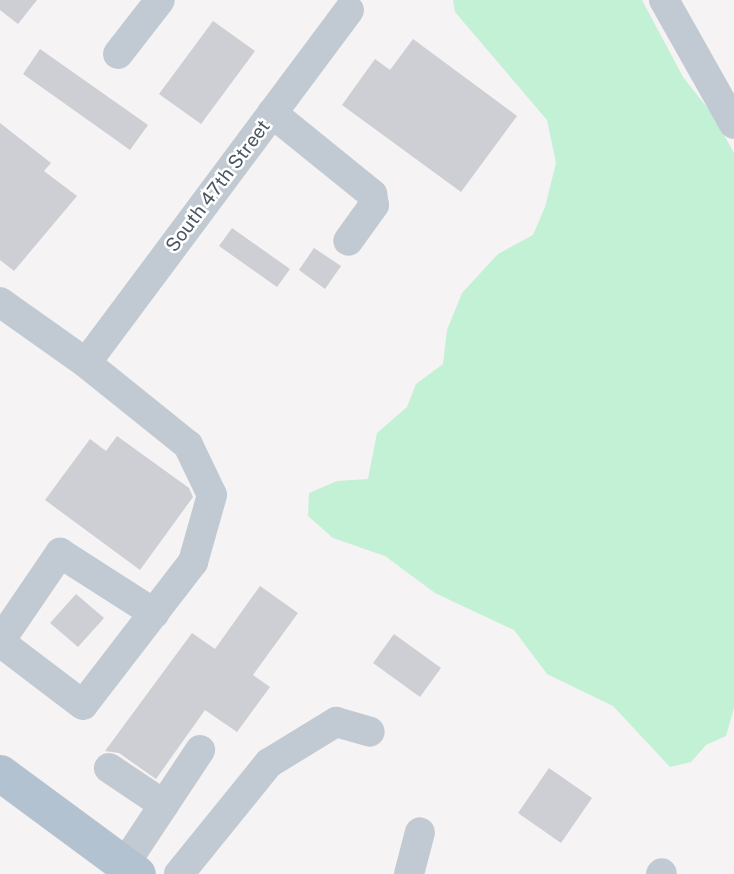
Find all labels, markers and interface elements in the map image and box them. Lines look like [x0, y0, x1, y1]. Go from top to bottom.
street label: South 47th Street [161, 116, 275, 256]

